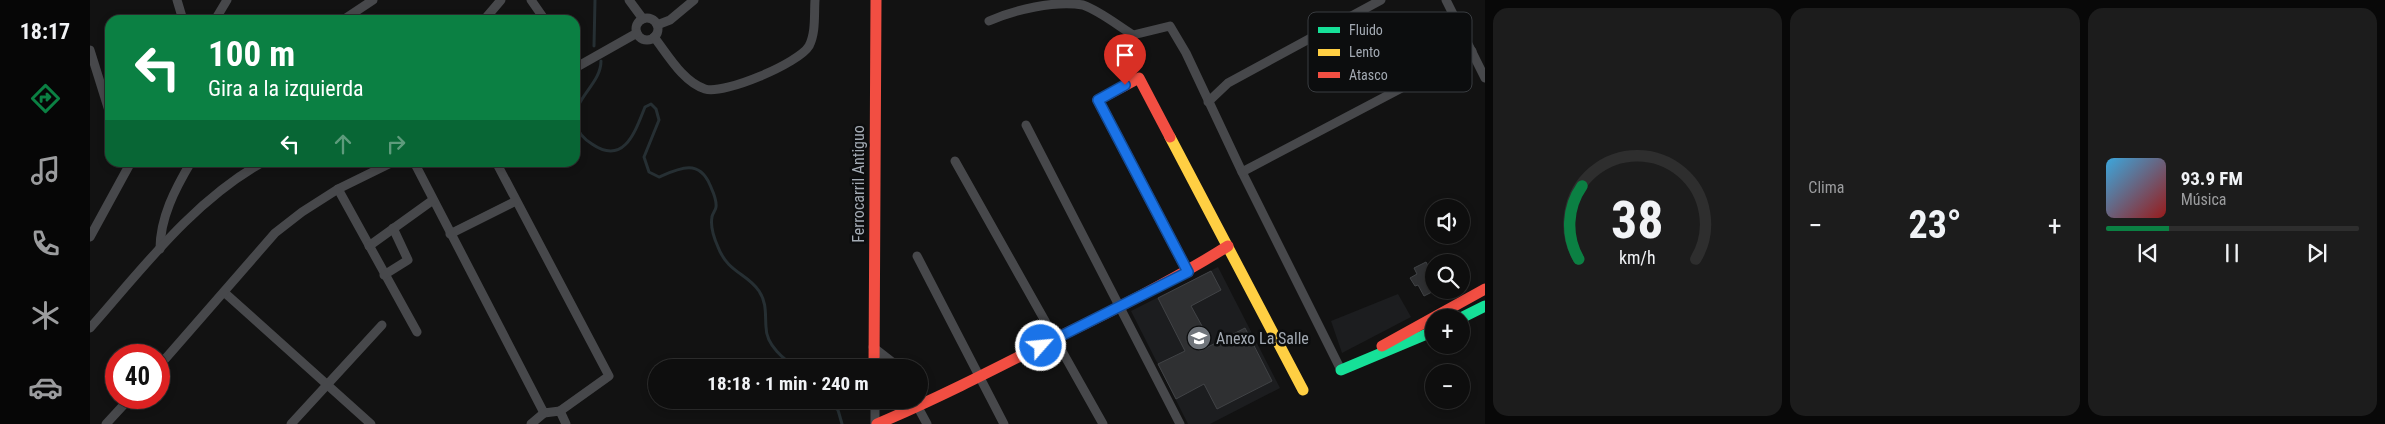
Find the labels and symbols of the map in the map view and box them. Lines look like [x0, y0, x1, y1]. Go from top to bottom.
legend [1308, 12, 1472, 92]
text: Fluido [1349, 22, 1383, 38]
pin [1104, 34, 1146, 85]
text: Lento [1349, 44, 1380, 60]
text: Atasco [1349, 67, 1388, 83]
street label: Ferrocarril Antiguo [849, 125, 868, 243]
position arrow [1014, 319, 1066, 371]
school or university icon: Anexo La Salle [1186, 325, 1212, 351]
place label: Anexo La Salle [1216, 329, 1309, 348]
speed limit sign: 40 [105, 344, 170, 409]

